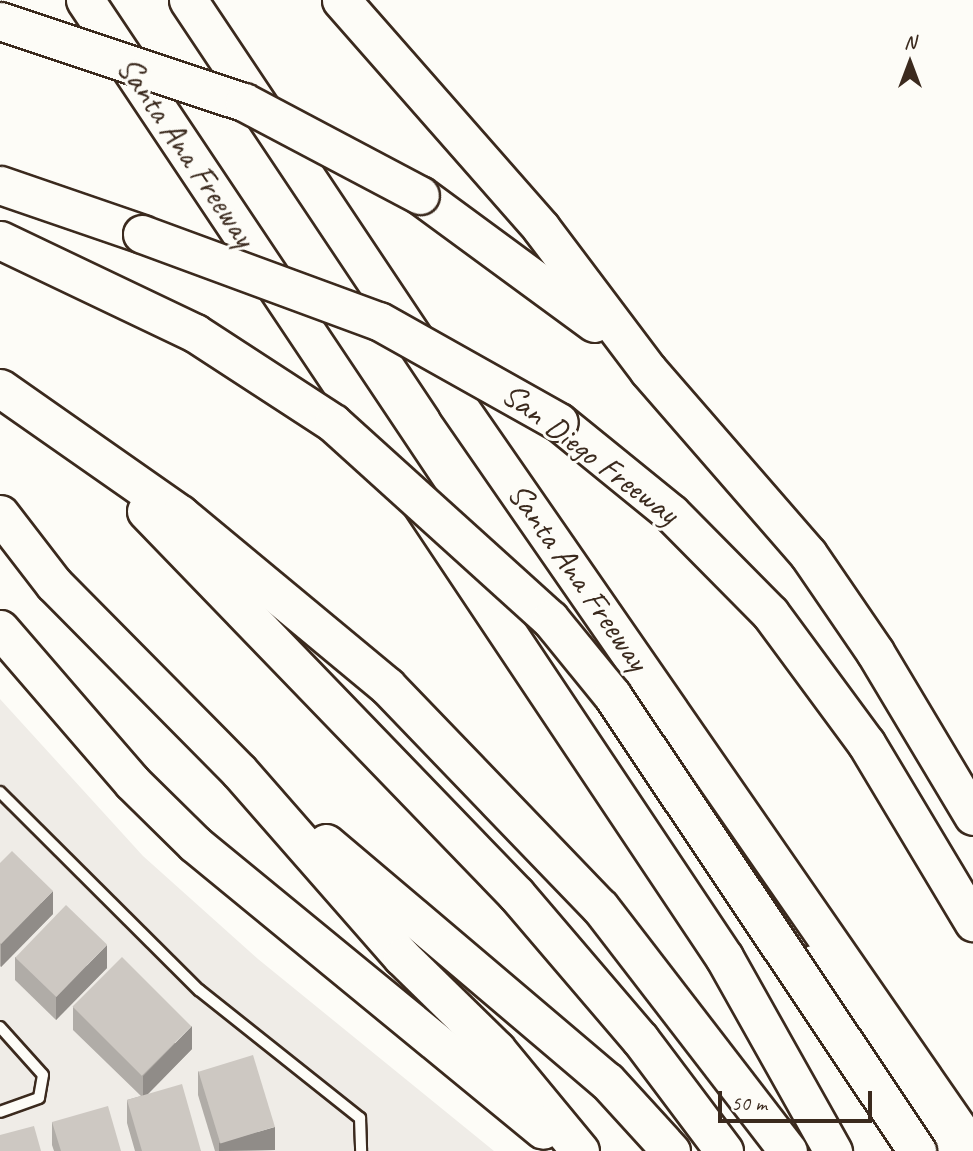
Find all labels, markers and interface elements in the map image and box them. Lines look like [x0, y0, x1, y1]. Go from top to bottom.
north arrow [875, 28, 945, 98]
text: N [904, 30, 916, 54]
street label: Santa Ana Freeway [108, 50, 264, 254]
street label: San Diego Freeway [494, 375, 686, 533]
street label: Santa Ana Freeway [499, 475, 657, 679]
scale bar [721, 1078, 875, 1122]
text: 50 m [731, 1090, 767, 1116]

